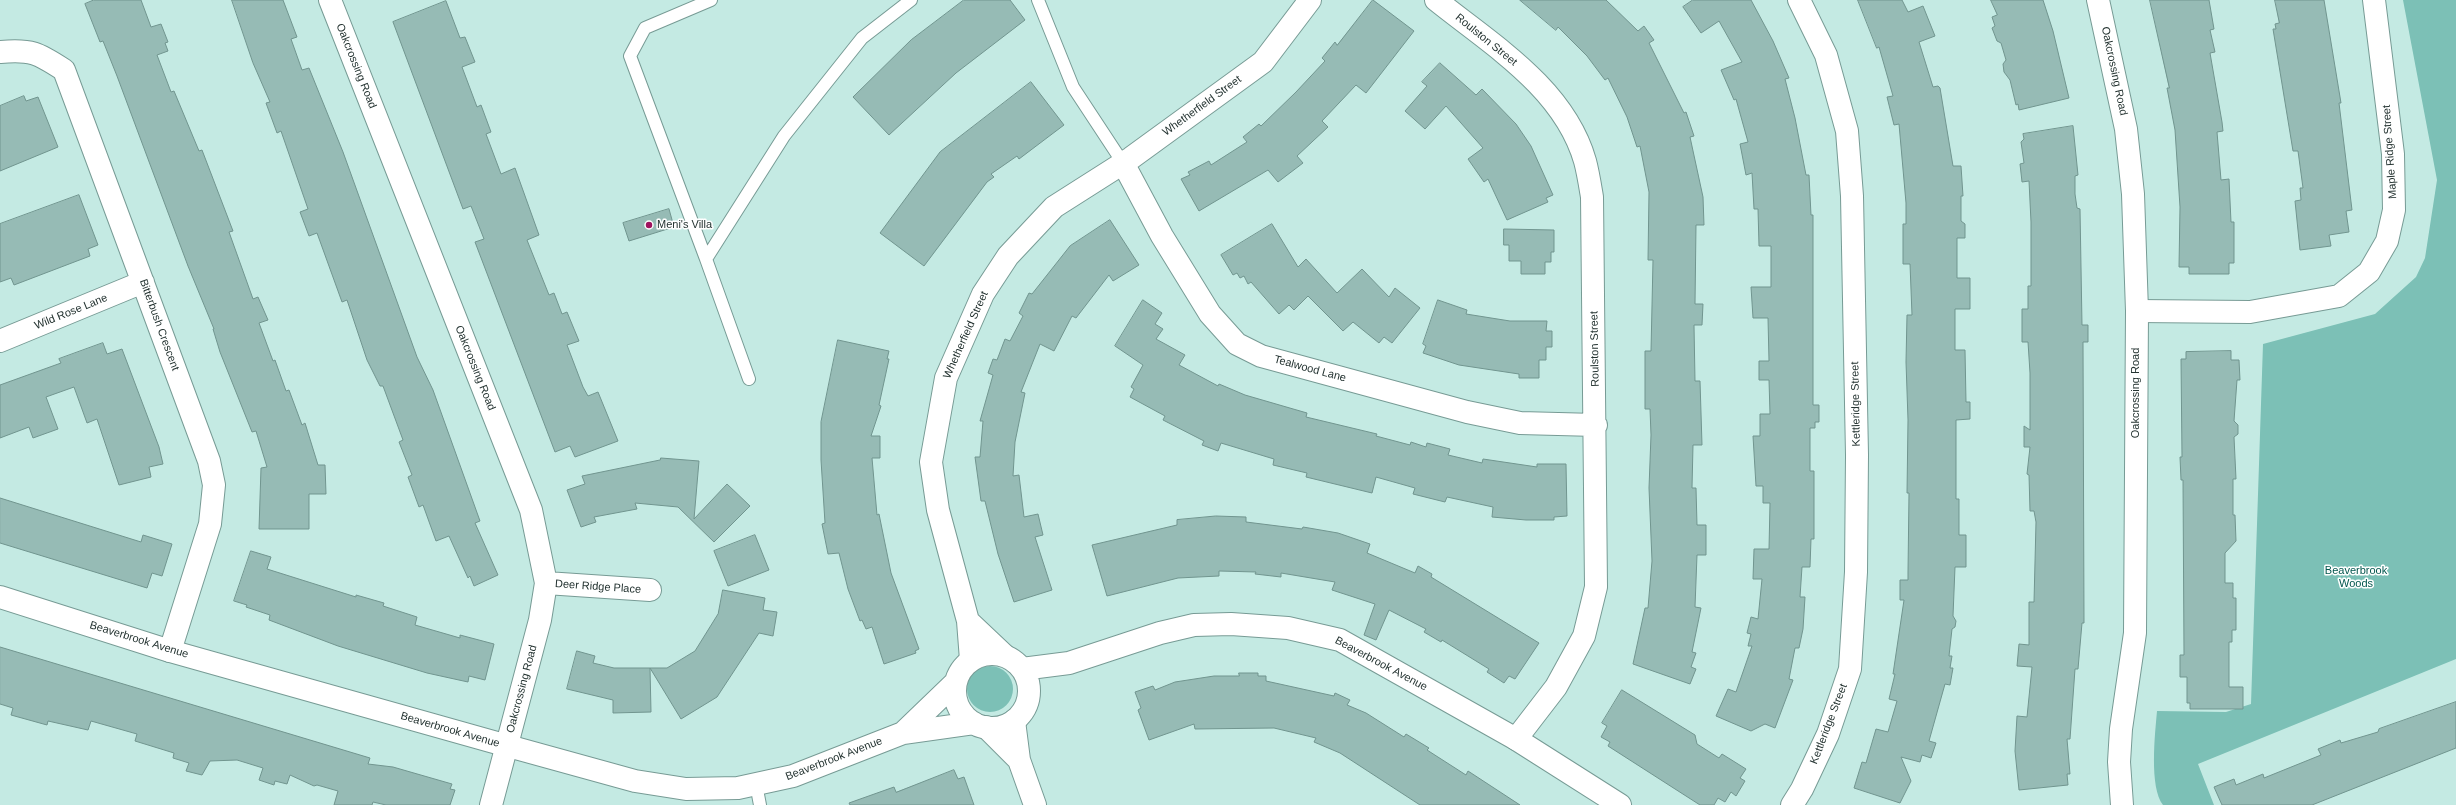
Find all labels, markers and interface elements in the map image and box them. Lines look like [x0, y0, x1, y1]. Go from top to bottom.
street label: Roulston Street [1452, 11, 1520, 69]
street label: Oakcrossing Road [333, 22, 379, 110]
street label: Oakcrossing Road [2098, 25, 2130, 117]
street label: Whetherfield Street [1160, 73, 1244, 139]
street label: Maple Ridge Street [2380, 105, 2400, 199]
place label: Meni's Villa [657, 218, 712, 232]
marker: Meni's Villa [644, 220, 654, 230]
street label: Bitterbush Crescent [136, 277, 182, 373]
street label: Whetherfield Street [941, 289, 991, 381]
street label: Wild Rose Lane [33, 291, 109, 333]
street label: Roulston Street [1588, 311, 1602, 387]
street label: Oakcrossing Road [452, 324, 498, 412]
street label: Oakcrossing Road [2129, 348, 2143, 438]
street label: Tealwood Lane [1273, 353, 1347, 385]
street label: Kettleridge Street [1849, 361, 1863, 447]
park label: Beaverbrook Woods [2325, 564, 2387, 590]
street label: Deer Ridge Place [555, 577, 641, 597]
street label: Beaverbrook Avenue [88, 619, 190, 661]
street label: Beaverbrook Avenue [1333, 634, 1429, 694]
street label: Oakcrossing Road [504, 644, 540, 734]
street label: Kettleridge Street [1808, 682, 1850, 766]
street label: Beaverbrook Avenue [399, 710, 501, 750]
street label: Beaverbrook Avenue [784, 734, 884, 784]

